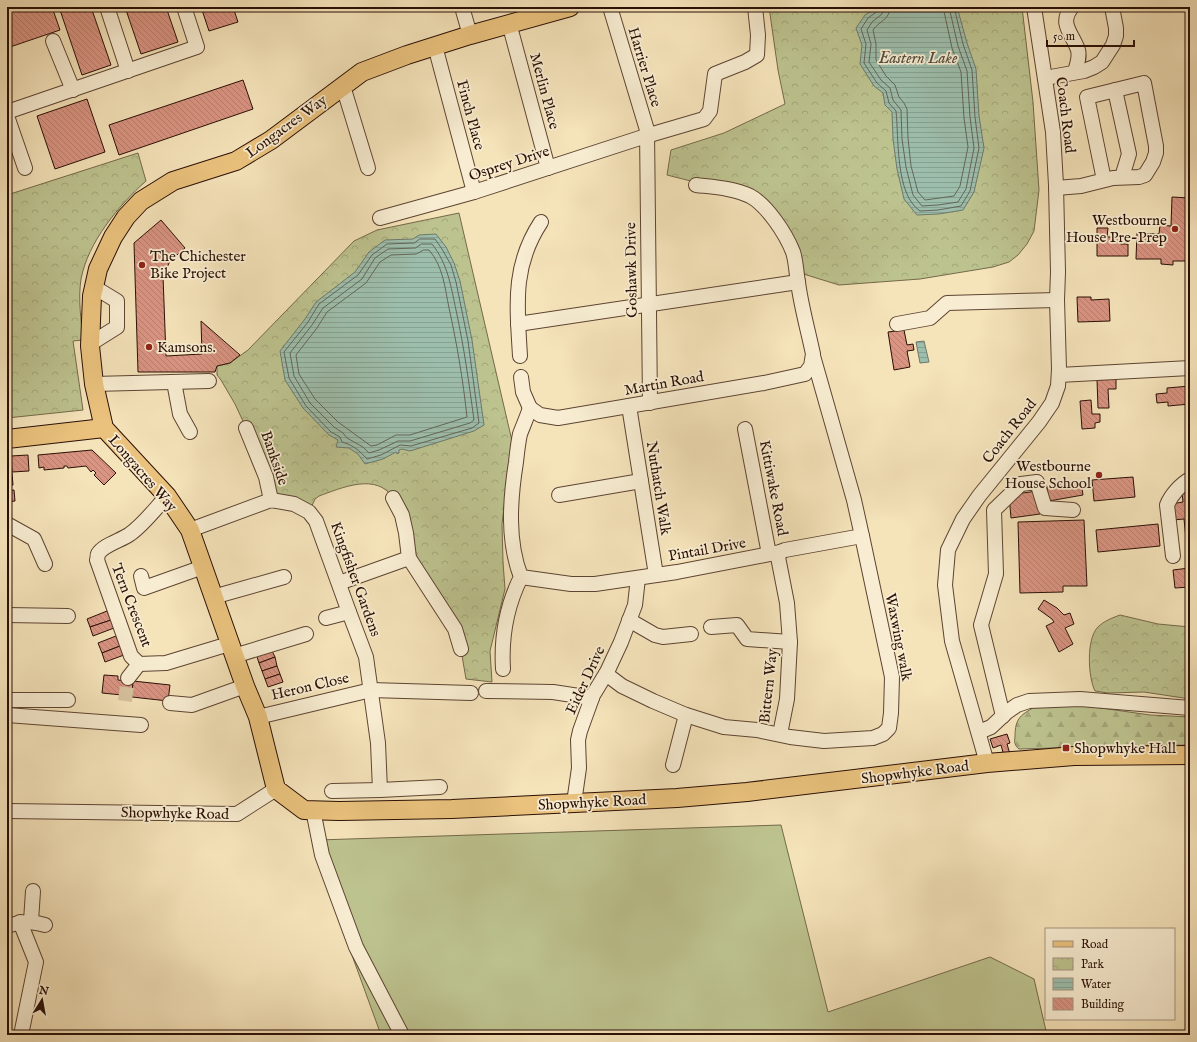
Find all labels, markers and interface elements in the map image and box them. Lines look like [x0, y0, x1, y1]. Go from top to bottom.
scale bar [1047, 22, 1134, 48]
street label: Harrier Place [623, 25, 666, 110]
text: 50 m [1053, 29, 1075, 44]
water label: Eastern Lake [878, 49, 958, 69]
street label: Merlin Place [525, 51, 564, 132]
street label: Coach Road [1051, 76, 1080, 155]
street label: Finch Place [452, 78, 489, 152]
street label: Longacres Way [242, 90, 331, 162]
street label: Osprey Drive [466, 141, 552, 185]
place label: Westbourne House Pre-Prep [1066, 211, 1167, 247]
street label: Goshawk Drive [621, 222, 642, 318]
marker: Westbourne House Pre-Prep [1170, 224, 1180, 234]
place label: The Chichester Bike Project [150, 247, 246, 283]
marker: The Chichester Bike Project [137, 260, 147, 270]
place label: Kamsons. [157, 338, 216, 357]
marker: Kamsons. [144, 342, 154, 352]
street label: Martin Road [623, 367, 706, 400]
street label: Coach Road [978, 394, 1041, 467]
street label: Bankside [256, 428, 293, 488]
street label: Longacres Way [104, 431, 182, 516]
street label: Kittiwake Road [755, 439, 792, 539]
street label: Nuthatch Walk [642, 440, 675, 537]
place label: Westbourne House School [1005, 457, 1092, 493]
marker: Westbourne House School [1094, 470, 1104, 480]
street label: Kingfisher Gardens [326, 519, 385, 639]
street label: Pintail Drive [667, 533, 748, 566]
street label: Tern Crescent [107, 561, 156, 650]
street label: Waxwing walk [881, 592, 917, 683]
street label: Eider Drive [561, 643, 610, 717]
street label: Bittern Way [755, 647, 782, 724]
street label: Heron Close [269, 668, 351, 705]
place label: Shopwhyke Hall [1074, 739, 1177, 758]
marker: Shopwhyke Hall [1061, 743, 1071, 753]
street label: Shopwhyke Road [860, 756, 971, 789]
street label: Shopwhyke Road [537, 790, 648, 815]
street label: Shopwhyke Road [121, 803, 230, 824]
legend [1045, 928, 1175, 1020]
text: Road [1081, 937, 1109, 952]
text: Park [1081, 957, 1104, 972]
text: Water [1081, 977, 1112, 992]
north arrow [22, 980, 62, 1020]
text: N [37, 983, 50, 999]
text: Building [1081, 997, 1125, 1012]

